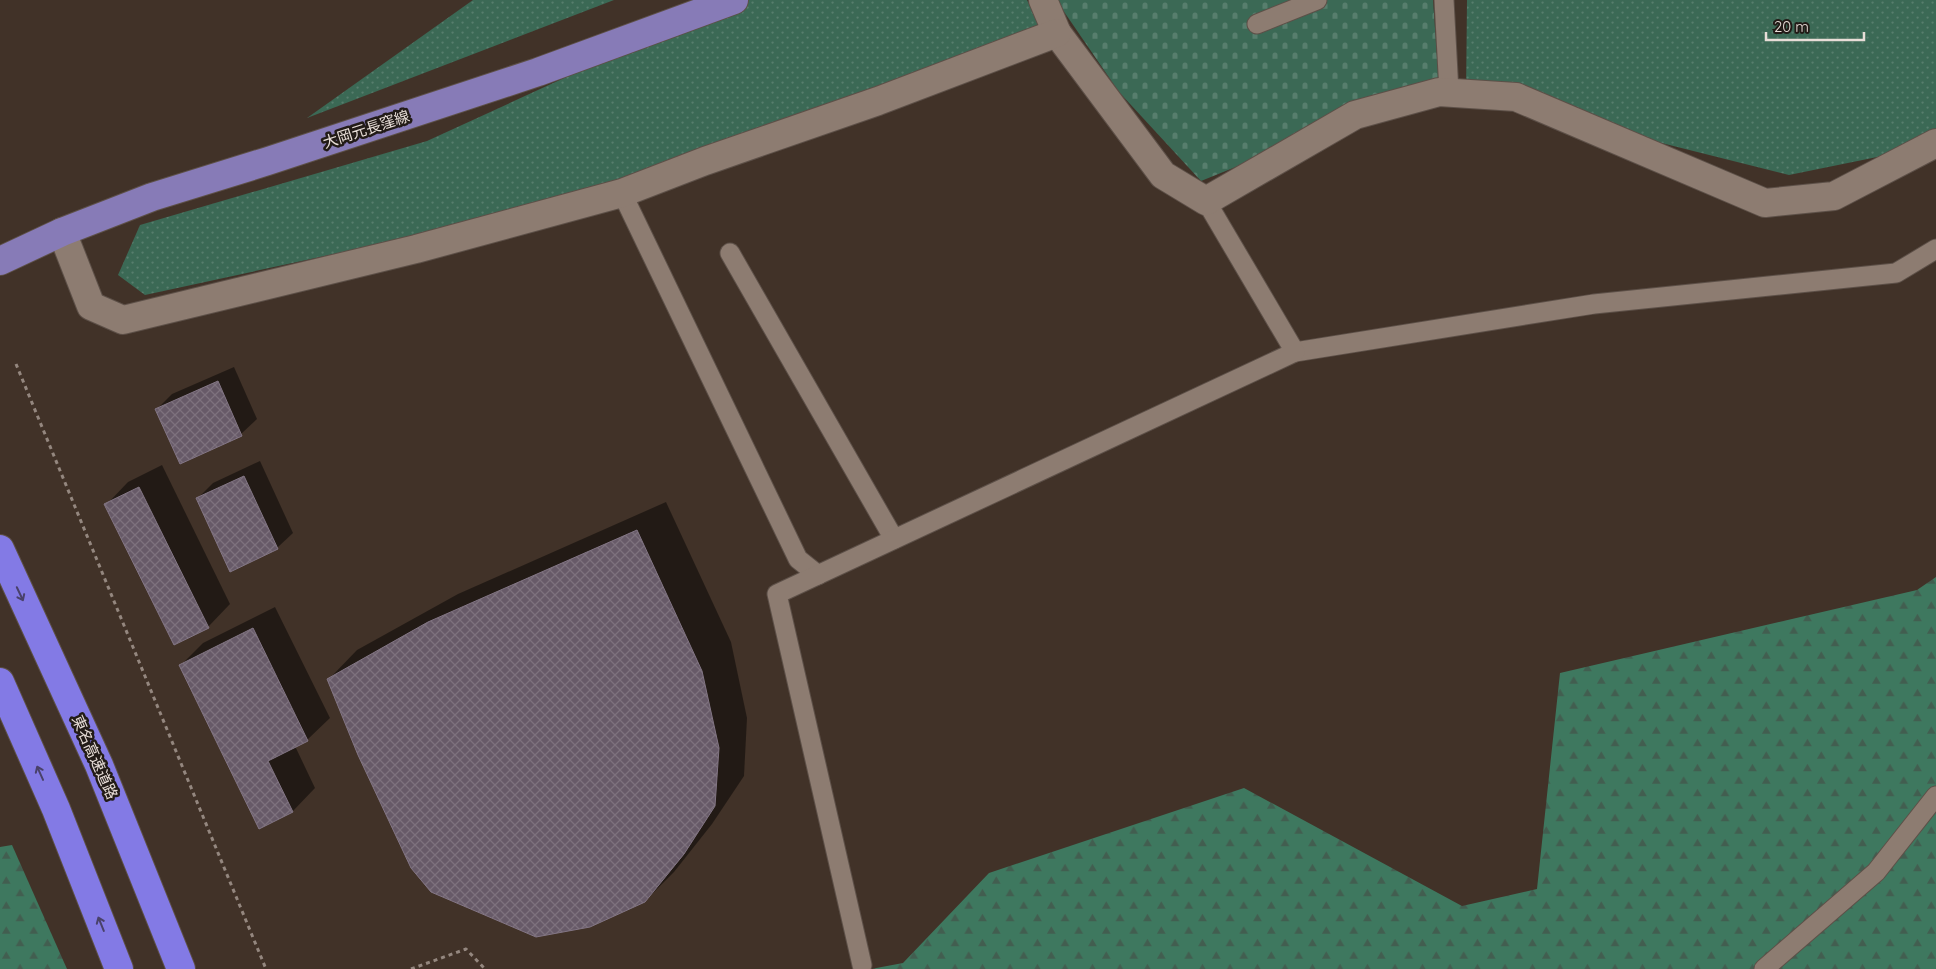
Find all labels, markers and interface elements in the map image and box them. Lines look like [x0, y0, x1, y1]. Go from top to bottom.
scale bar [1766, 10, 1864, 42]
text: 20 m [1774, 17, 1809, 36]
street label: 大岡元長窪線 [320, 106, 412, 152]
one-way arrow [16, 586, 26, 601]
street label: 東名高速道路 [68, 712, 122, 802]
one-way arrow [35, 766, 45, 781]
one-way arrow [96, 917, 106, 932]

